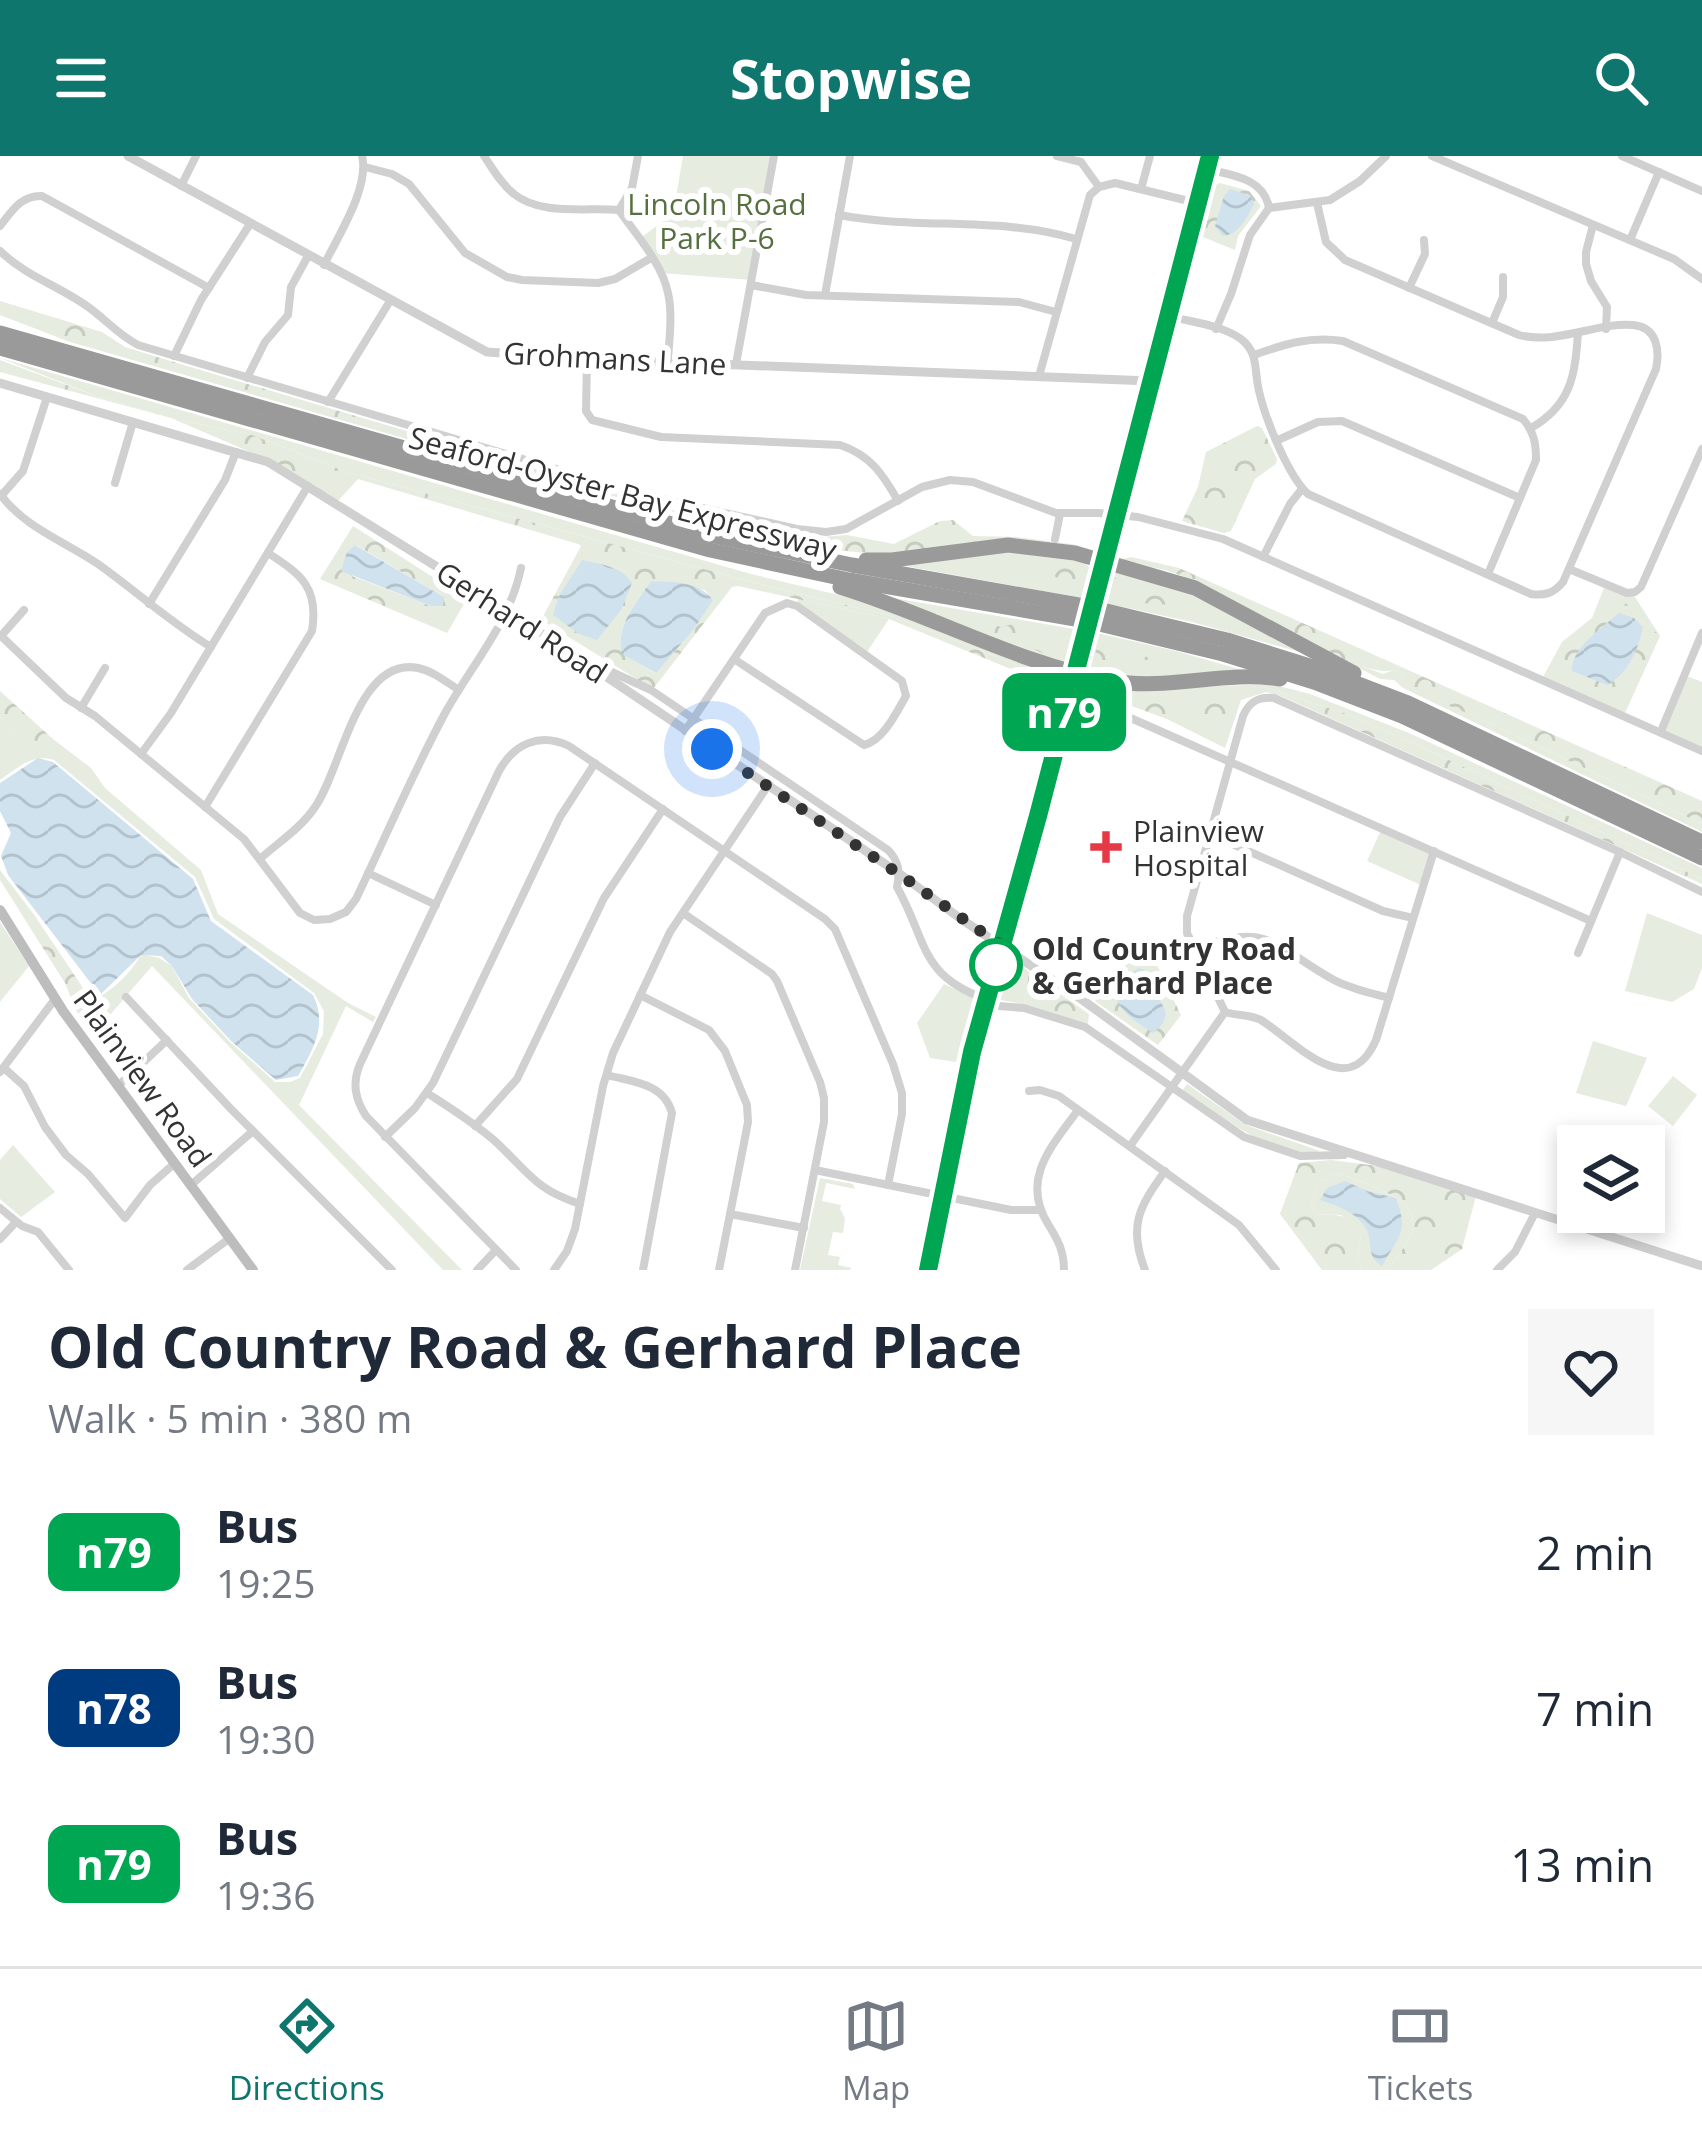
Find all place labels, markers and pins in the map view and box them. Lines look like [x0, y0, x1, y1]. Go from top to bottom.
place label: Plainview Hospital [1133, 810, 1264, 885]
marker: Plainview Hospital [1090, 831, 1122, 863]
place label: Old Country Road & Gerhard Place [1032, 928, 1296, 1003]
marker: Old Country Road & Gerhard Place [971, 940, 1021, 990]

